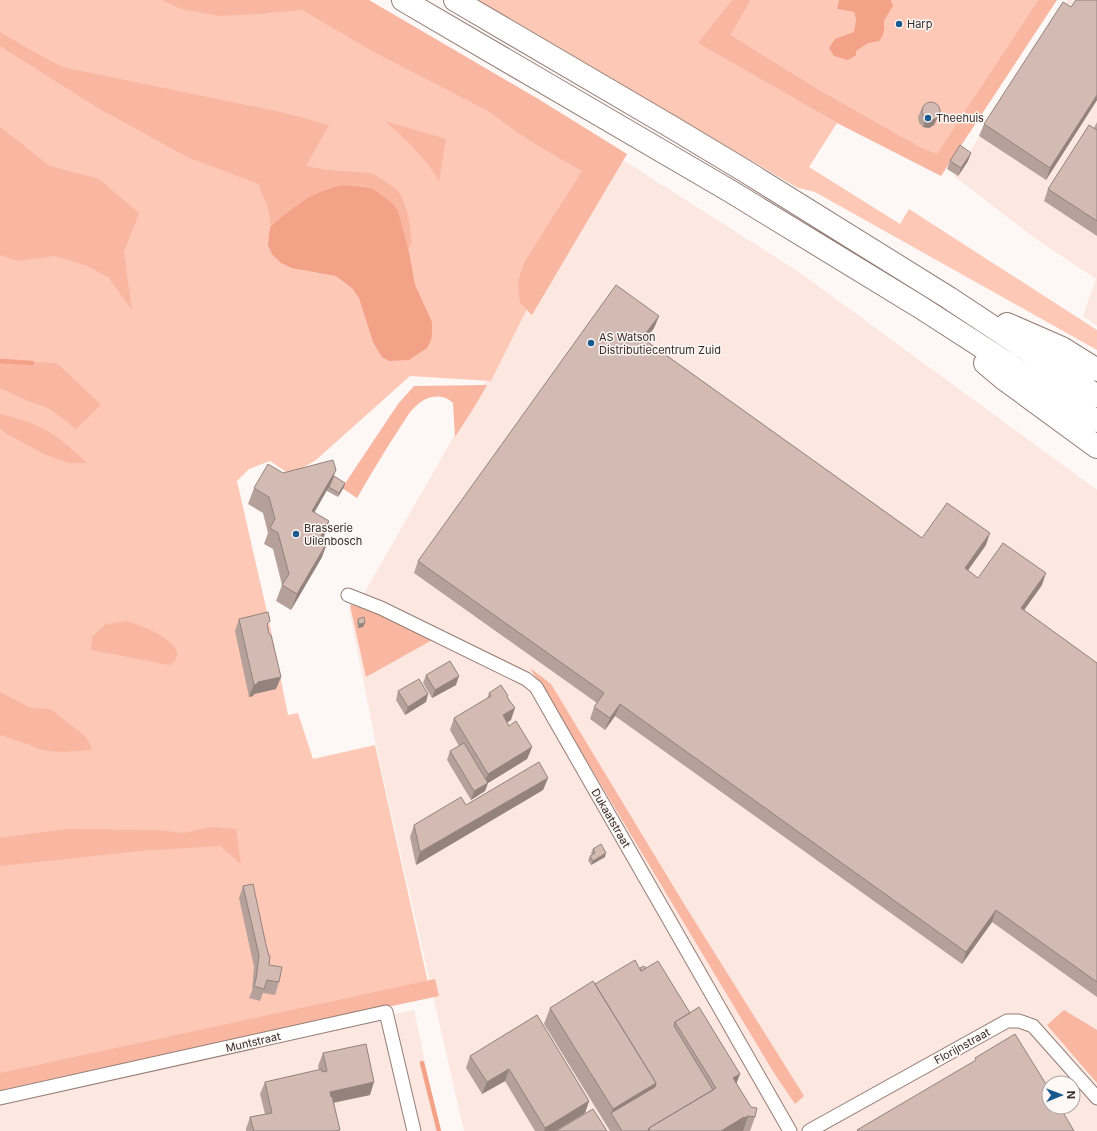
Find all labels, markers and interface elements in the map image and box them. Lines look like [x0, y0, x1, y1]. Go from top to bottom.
place label: Harp [907, 17, 933, 31]
marker: Harp [894, 19, 904, 29]
place label: Theehuis [936, 111, 984, 125]
marker: Theehuis [923, 113, 933, 123]
place label: AS Watson Distributiecentrum Zuid [599, 330, 721, 357]
marker: AS Watson Distributiecentrum Zuid [586, 338, 596, 348]
place label: Brasserie Uilenbosch [304, 521, 362, 548]
marker: Brasserie Uilenbosch [291, 529, 301, 539]
street label: Dukaatstraat [588, 786, 634, 850]
street label: Florijnstraat [932, 1025, 993, 1067]
street label: Muntstraat [224, 1029, 282, 1055]
north arrow [1041, 1075, 1081, 1115]
text: N [1064, 1091, 1078, 1099]

